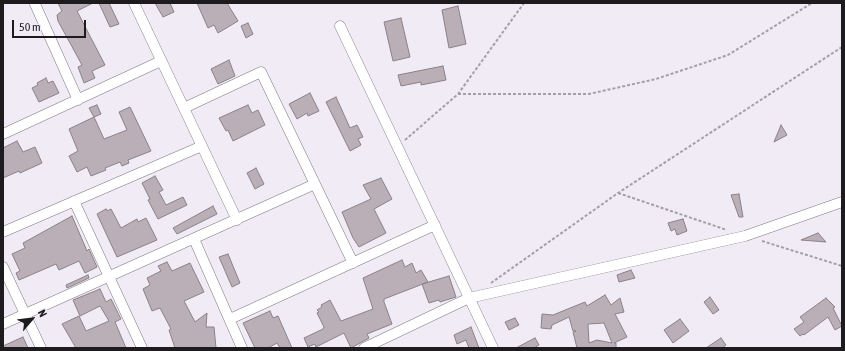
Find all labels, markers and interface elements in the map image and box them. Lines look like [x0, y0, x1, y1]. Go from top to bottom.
scale bar [14, 12, 88, 38]
text: 50 m [19, 20, 41, 34]
north arrow [12, 299, 52, 339]
text: N [36, 308, 49, 319]

